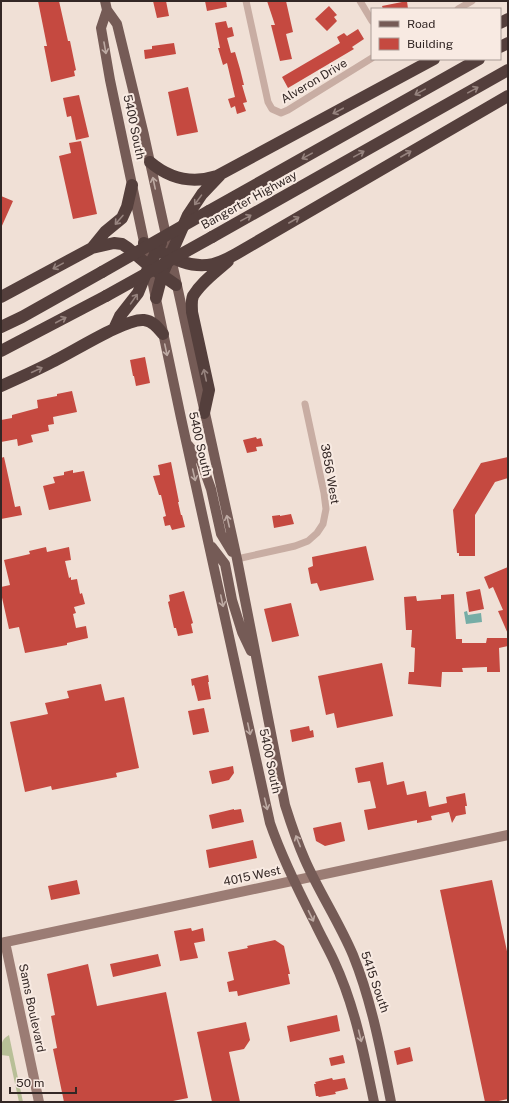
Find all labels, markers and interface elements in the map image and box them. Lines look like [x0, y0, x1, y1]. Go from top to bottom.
legend [371, 8, 501, 60]
text: Road [407, 17, 435, 31]
text: Building [407, 37, 453, 51]
one-way arrow [101, 41, 109, 54]
street label: Alveron Drive [278, 56, 350, 106]
one-way arrow [467, 86, 479, 93]
one-way arrow [414, 88, 426, 96]
street label: 5400 South [120, 93, 148, 161]
one-way arrow [332, 108, 344, 116]
one-way arrow [353, 149, 365, 157]
one-way arrow [400, 150, 412, 158]
one-way arrow [301, 152, 313, 160]
street label: Bangerter Highway [199, 168, 300, 232]
one-way arrow [150, 177, 158, 190]
one-way arrow [194, 194, 202, 205]
one-way arrow [240, 213, 252, 221]
one-way arrow [115, 215, 124, 225]
one-way arrow [288, 216, 300, 224]
one-way arrow [52, 263, 64, 271]
one-way arrow [130, 293, 138, 304]
one-way arrow [55, 316, 67, 324]
one-way arrow [163, 343, 171, 356]
one-way arrow [30, 366, 42, 373]
one-way arrow [201, 369, 209, 382]
street label: 5400 South [186, 410, 214, 478]
street label: 3856 West [318, 443, 342, 506]
one-way arrow [190, 468, 198, 481]
one-way arrow [224, 515, 232, 528]
one-way arrow [218, 595, 226, 608]
one-way arrow [246, 722, 254, 735]
street label: 5400 South [256, 727, 284, 795]
one-way arrow [262, 797, 270, 810]
one-way arrow [293, 836, 301, 848]
street label: 4015 West [222, 863, 282, 889]
one-way arrow [308, 909, 315, 921]
street label: 5415 South [358, 949, 392, 1015]
street label: Sams Boulevard [16, 962, 48, 1054]
one-way arrow [357, 1029, 364, 1042]
scale bar [10, 1069, 76, 1095]
text: 50 m [16, 1076, 44, 1090]

